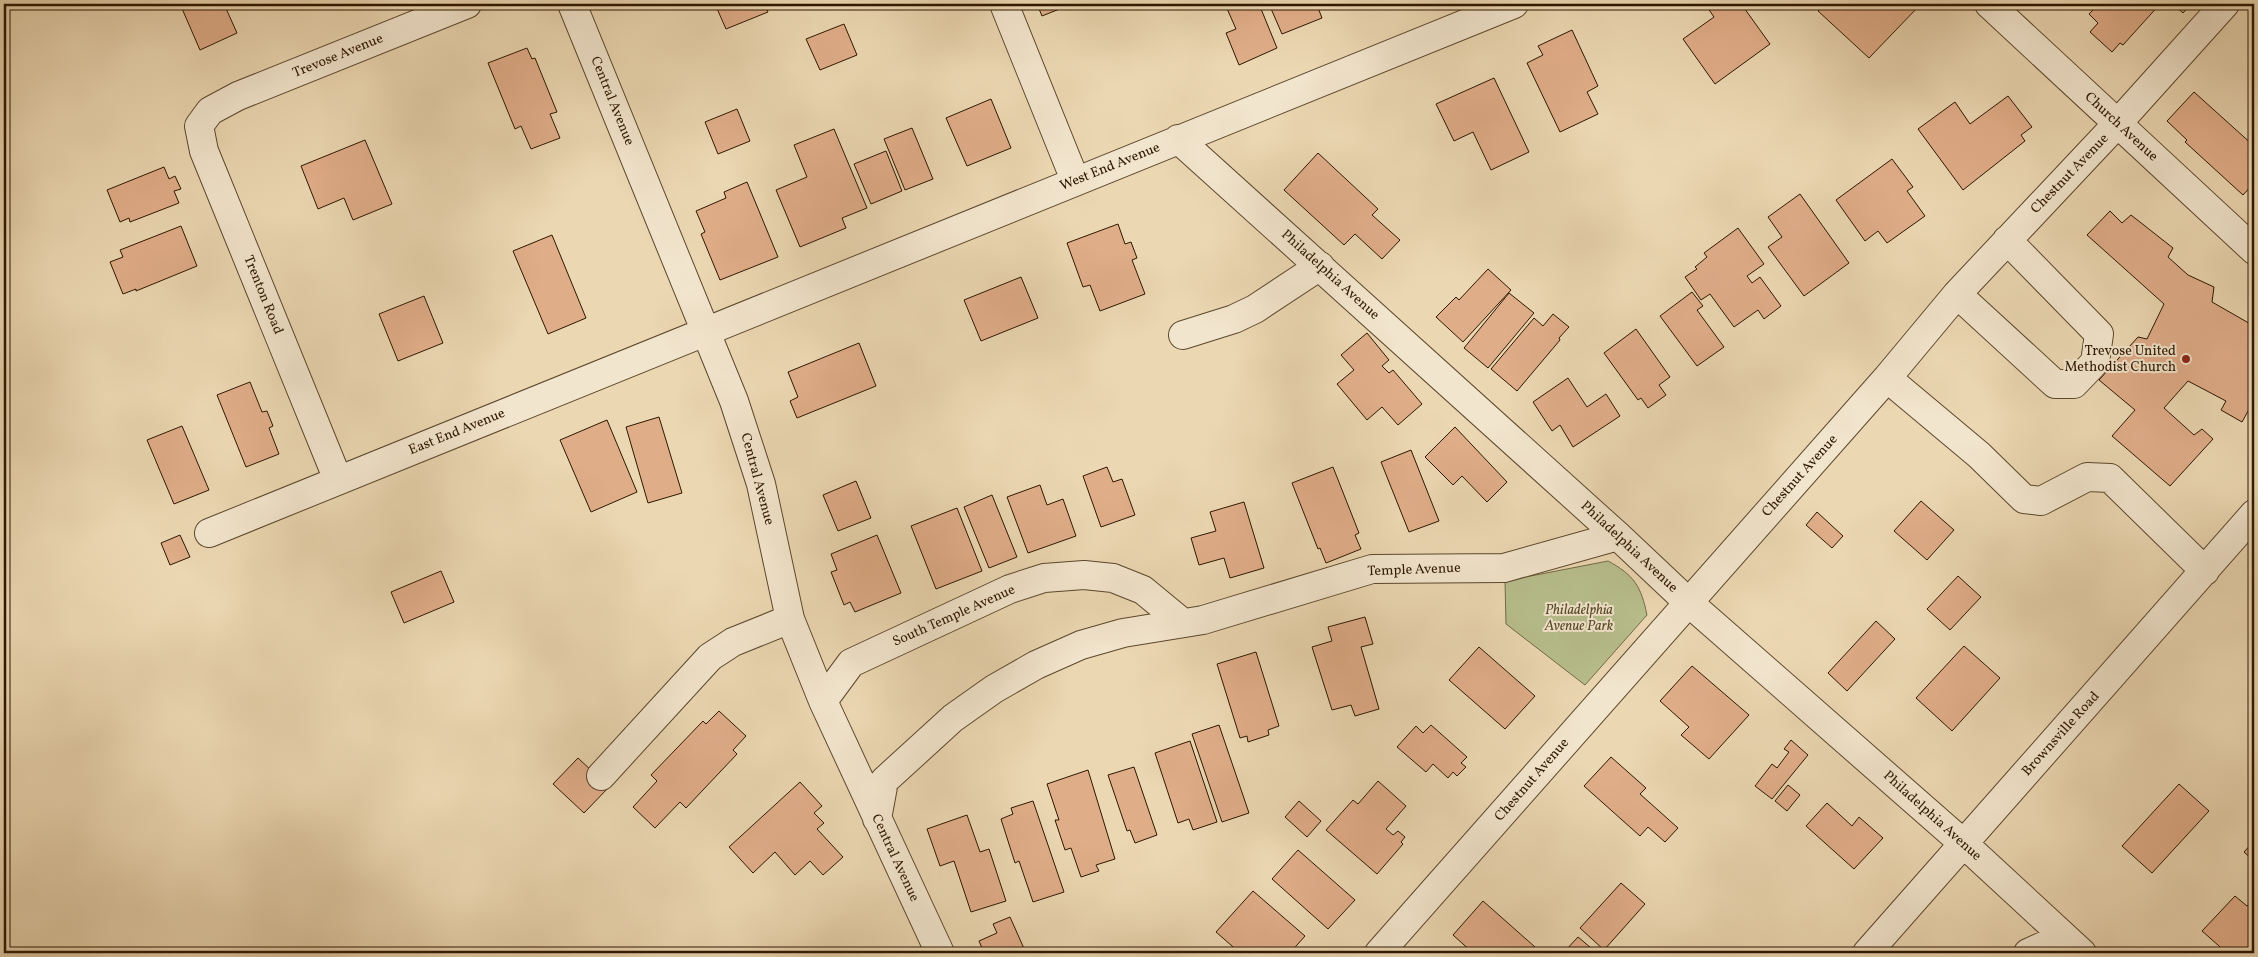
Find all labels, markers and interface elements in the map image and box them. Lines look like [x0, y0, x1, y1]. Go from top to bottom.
street label: Trevose Avenue [290, 29, 386, 83]
street label: Central Avenue [585, 54, 639, 149]
street label: Church Avenue [2080, 88, 2162, 166]
street label: Chestnut Avenue [2027, 129, 2113, 218]
street label: West End Avenue [1057, 138, 1163, 196]
street label: Philadelphia Avenue [1277, 226, 1384, 325]
street label: Trenton Road [239, 253, 287, 337]
place label: Trevose United Methodist Church [2065, 342, 2176, 377]
marker: Trevose United Methodist Church [2180, 353, 2192, 365]
street label: East End Avenue [406, 404, 508, 460]
street label: Chestnut Avenue [1758, 430, 1842, 521]
street label: Central Avenue [736, 431, 779, 528]
street label: Philadelphia Avenue [1576, 497, 1682, 597]
street label: Temple Avenue [1367, 559, 1461, 581]
street label: South Temple Avenue [890, 580, 1019, 652]
park label: Philadelphia Avenue Park [1544, 601, 1614, 636]
street label: Brownsville Road [2018, 688, 2104, 780]
street label: Chestnut Avenue [1490, 734, 1574, 826]
street label: Philadelphia Avenue [1879, 767, 1986, 866]
street label: Central Avenue [866, 811, 924, 905]

